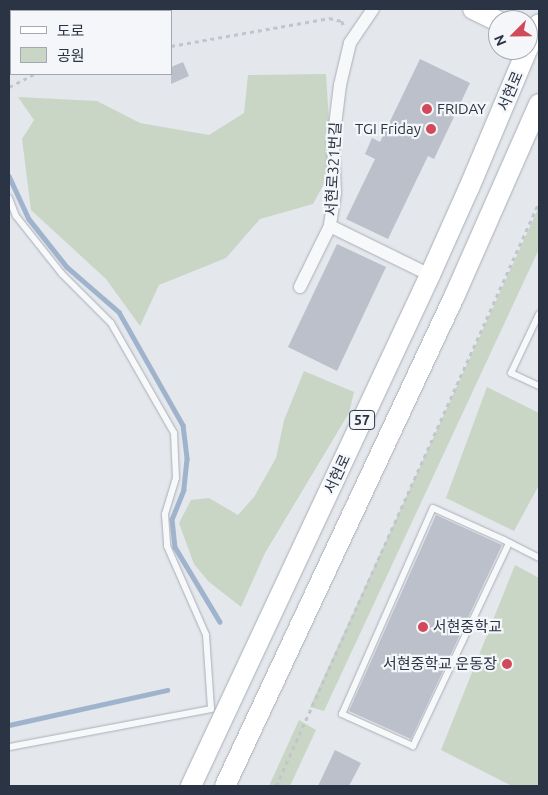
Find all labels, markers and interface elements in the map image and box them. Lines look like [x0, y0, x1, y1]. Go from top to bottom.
legend [10, 10, 172, 75]
north arrow [488, 10, 538, 60]
text: 도로 [57, 22, 85, 39]
text: N [491, 33, 510, 48]
text: 공원 [57, 47, 85, 64]
street label: 서현로 [494, 68, 526, 114]
place label: FRIDAY [437, 100, 486, 118]
marker: FRIDAY [421, 103, 433, 115]
place label: TGI Friday [355, 120, 421, 138]
street label: 서현로321번길 [322, 121, 344, 217]
marker: TGI Friday [425, 123, 437, 135]
road number: 57 [348, 408, 376, 432]
street label: 서현로 [320, 451, 354, 497]
place label: 서현중학교 [433, 618, 502, 636]
marker: 서현중학교 [417, 621, 429, 633]
place label: 서현중학교 운동장 [383, 655, 497, 673]
marker: 서현중학교 운동장 [501, 658, 513, 670]

